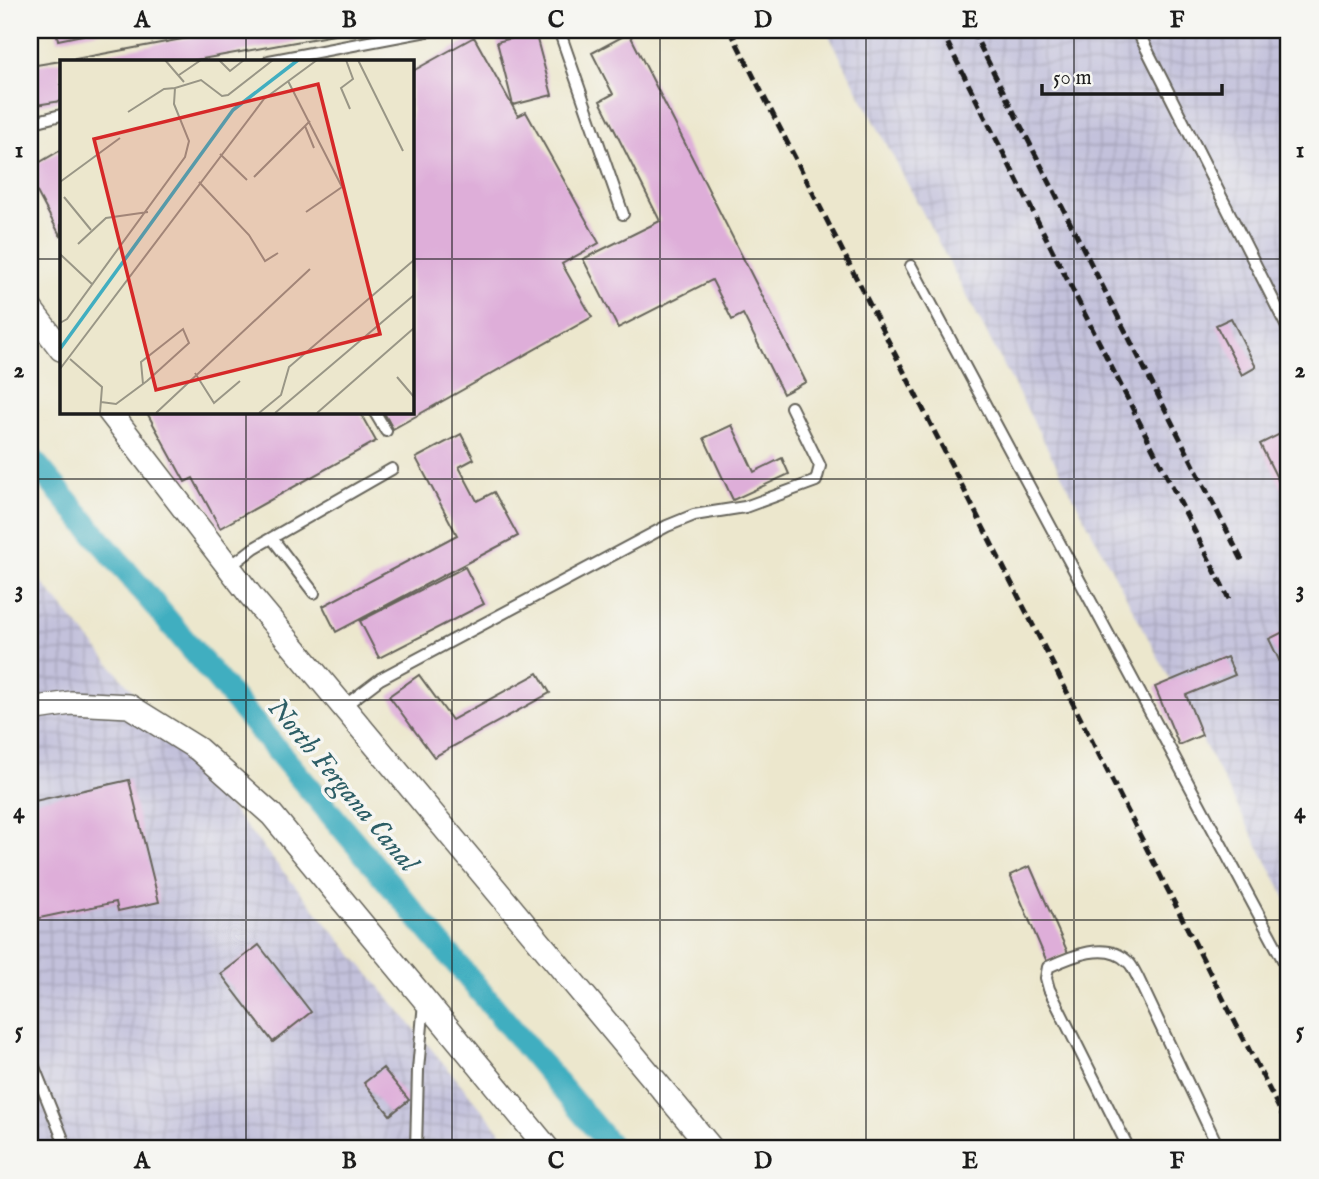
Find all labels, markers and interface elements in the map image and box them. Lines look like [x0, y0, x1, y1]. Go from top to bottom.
text: A [133, 6, 151, 35]
text: B [341, 6, 357, 35]
text: C [548, 6, 565, 35]
text: D [754, 6, 772, 35]
text: E [962, 6, 978, 35]
text: F [1170, 6, 1185, 35]
scale bar [1042, 52, 1223, 96]
inset map [60, 60, 413, 413]
text: 50 m [1053, 65, 1092, 92]
text: 1 [15, 136, 23, 165]
text: 1 [1296, 136, 1304, 165]
text: 2 [14, 356, 25, 385]
text: 2 [1295, 356, 1306, 385]
text: 3 [15, 576, 23, 605]
text: 3 [1296, 576, 1304, 605]
water label: North Fergana Canal [259, 692, 426, 881]
text: 4 [13, 797, 25, 826]
text: 4 [1294, 797, 1306, 826]
text: 5 [15, 1017, 24, 1046]
text: 5 [1296, 1017, 1305, 1046]
text: A [133, 1147, 151, 1176]
text: B [341, 1147, 357, 1176]
text: C [548, 1147, 565, 1176]
text: D [754, 1147, 772, 1176]
text: E [962, 1147, 978, 1176]
text: F [1170, 1147, 1185, 1176]

